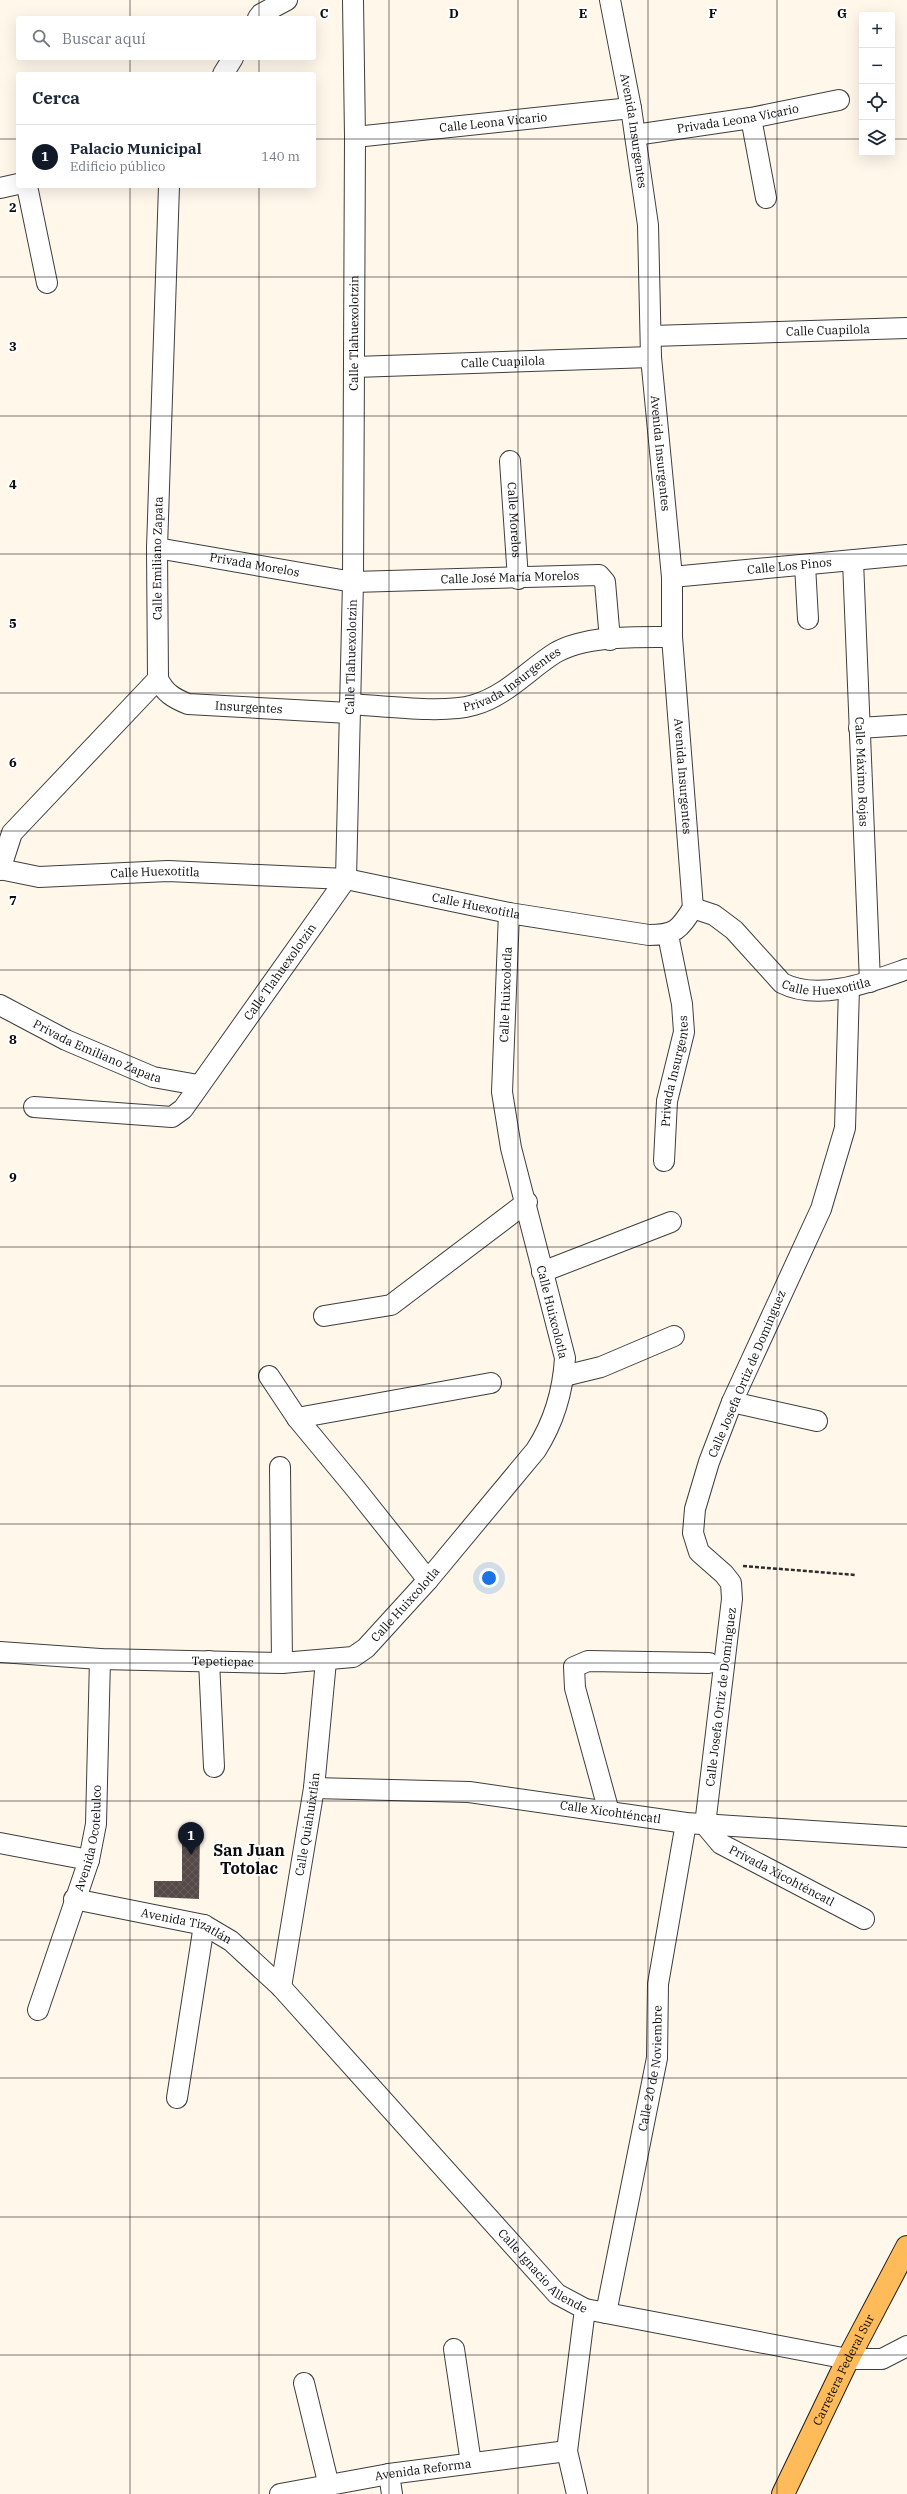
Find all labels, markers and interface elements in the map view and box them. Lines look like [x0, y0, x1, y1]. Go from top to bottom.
text: C [320, 5, 329, 22]
text: D [449, 5, 459, 22]
text: E [579, 5, 587, 22]
text: F [709, 5, 717, 22]
text: G [837, 5, 847, 22]
map controls [859, 12, 895, 156]
button: + [859, 12, 895, 48]
search box [16, 16, 316, 60]
icon: search [30, 27, 52, 49]
text: Buscar aquí [62, 29, 146, 48]
button: − [859, 48, 895, 84]
street label: Avenida Insurgentes [617, 72, 651, 189]
button: locate [859, 84, 895, 120]
text: Cerca [32, 87, 80, 109]
street label: Privada Leona Vicario [676, 100, 800, 136]
street label: Calle Leona Vicario [439, 109, 548, 135]
button: layers [859, 120, 895, 156]
text: Palacio Municipal [70, 139, 202, 158]
text: 1 [41, 148, 49, 165]
text: 140 m [261, 148, 300, 165]
text: Edificio público [70, 158, 165, 175]
text: 2 [9, 199, 17, 216]
street label: Calle Tlahuexolotzin [346, 275, 361, 391]
street label: Calle Cuapilola [786, 321, 871, 339]
text: 3 [9, 338, 17, 355]
street label: Calle Cuapilola [461, 353, 546, 370]
street label: Avenida Insurgentes [648, 395, 674, 512]
text: 4 [9, 476, 17, 493]
street label: Calle Morelos [504, 481, 525, 558]
street label: Calle Emiliano Zapata [149, 496, 166, 620]
street label: Privada Morelos [208, 549, 301, 580]
street label: Calle Los Pinos [746, 554, 833, 577]
street label: Calle José María Morelos [440, 568, 580, 587]
street label: Calle Tlahuexolotzin [342, 599, 360, 715]
text: 5 [9, 615, 17, 632]
street label: Privada Insurgentes [462, 643, 563, 714]
street label: Insurgentes [215, 698, 283, 716]
street label: Calle Máximo Rojas [852, 717, 872, 827]
street label: Avenida Insurgentes [671, 718, 695, 835]
text: 6 [9, 754, 17, 771]
street label: Calle Huexotitla [110, 863, 201, 881]
street label: Calle Huexotitla [431, 889, 522, 922]
text: 7 [9, 892, 17, 909]
street label: Calle Tlahuexolotzin [240, 920, 319, 1023]
street label: Calle Huixcolotla [496, 946, 515, 1043]
street label: Calle Huexotitla [780, 974, 872, 998]
street label: Privada Insurgentes [658, 1015, 691, 1127]
street label: Privada Emiliano Zapata [31, 1016, 163, 1085]
text: 8 [9, 1031, 17, 1048]
text: 9 [9, 1169, 17, 1186]
street label: Calle Huixcolotla [534, 1264, 571, 1360]
street label: Calle Josefa Ortiz de Domínguez [704, 1288, 789, 1460]
street label: Calle Huixcolotla [367, 1563, 443, 1645]
your location [479, 1568, 499, 1588]
street label: Calle Josefa Ortiz de Domínguez [702, 1606, 739, 1787]
street label: Tepeticpac [192, 1653, 254, 1669]
street label: Calle Quiahuixtlán [292, 1771, 322, 1877]
street label: Avenida Ocotelulco [71, 1784, 104, 1893]
street label: Calle Xicohténcatl [559, 1797, 662, 1826]
pin: 1 [178, 1822, 204, 1855]
district label: San Juan Totolac [213, 1840, 285, 1878]
street label: Privada Xicohténcatl [727, 1842, 837, 1909]
street label: Avenida Tizatlán [140, 1905, 235, 1947]
street label: Calle 20 de Noviembre [634, 2005, 665, 2133]
street label: Calle Ignacio Allende [495, 2226, 590, 2316]
street label: Carretera Federal Sur [809, 2311, 877, 2428]
street label: Avenida Reforma [373, 2455, 472, 2483]

